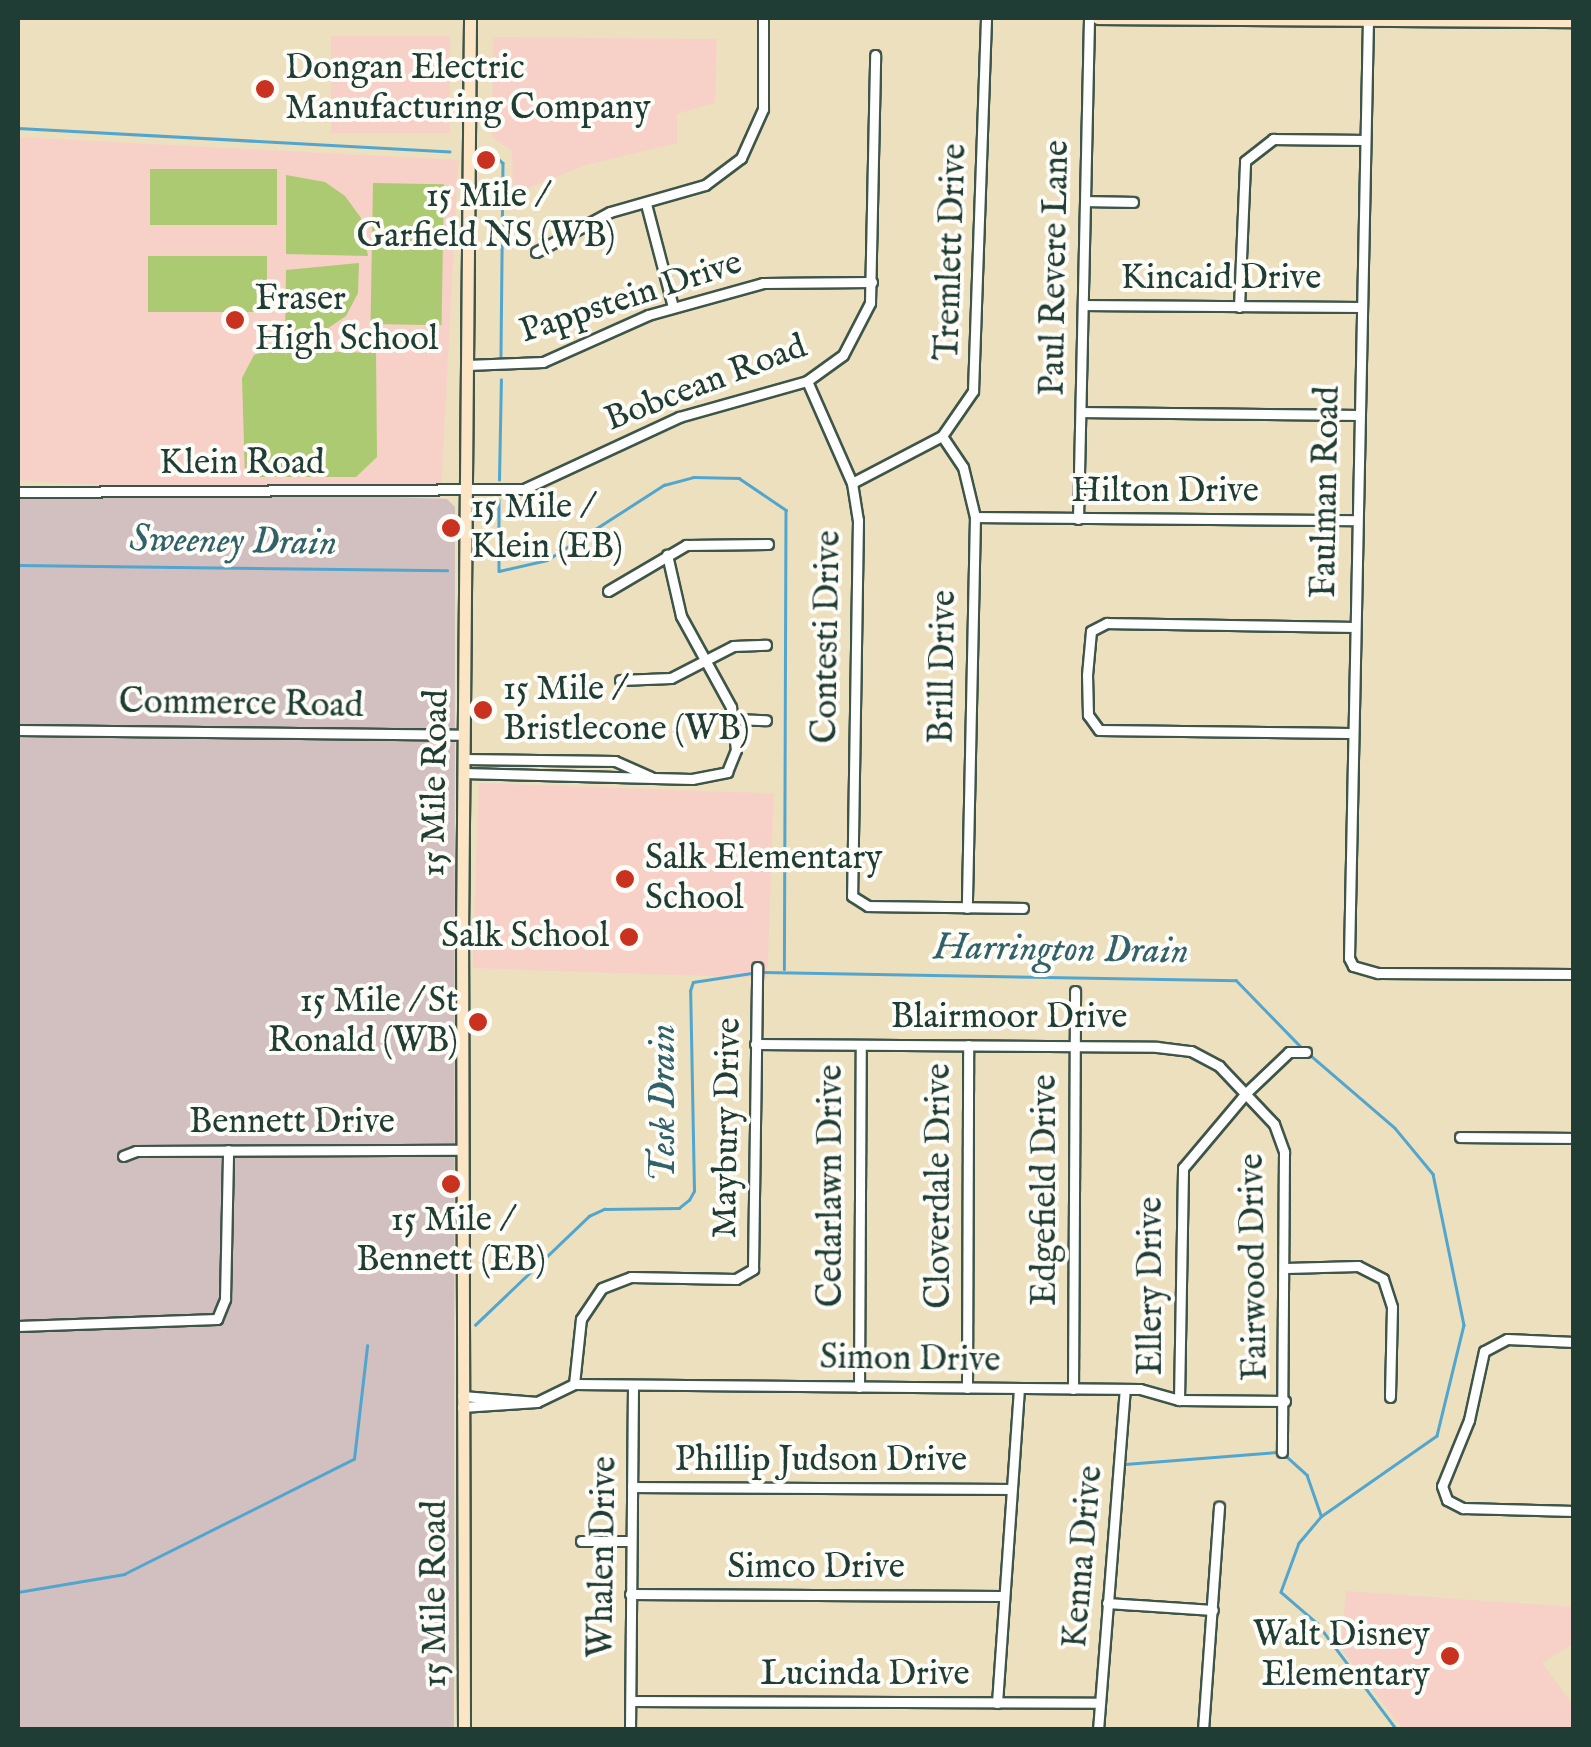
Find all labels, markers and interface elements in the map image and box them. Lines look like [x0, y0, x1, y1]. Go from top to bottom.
place label: Dongan Electric Manufacturing Company [285, 48, 651, 130]
marker: Dongan Electric Manufacturing Company [254, 78, 276, 100]
street label: Paul Revere Lane [1033, 140, 1079, 396]
street label: Tremlett Drive [927, 143, 977, 361]
marker: 15 Mile / Garfield NS (WB) [475, 149, 497, 171]
place label: 15 Mile / Garfield NS (WB) [357, 176, 615, 258]
street label: Pappstein Drive [515, 242, 747, 354]
street label: Kincaid Drive [1121, 258, 1321, 300]
place label: Fraser High School [255, 279, 438, 361]
marker: Fraser High School [224, 309, 246, 331]
street label: Bobcean Road [599, 326, 813, 442]
street label: Faulman Road [1304, 386, 1350, 598]
street label: Klein Road [159, 443, 325, 485]
street label: Hilton Drive [1071, 471, 1259, 513]
place label: 15 Mile / Klein (EB) [471, 487, 623, 569]
marker: 15 Mile / Klein (EB) [440, 517, 462, 539]
water label: Sweeney Drain [129, 518, 337, 568]
street label: Contesti Drive [805, 530, 851, 744]
street label: Brill Drive [922, 590, 966, 744]
place label: 15 Mile / Bristlecone (WB) [503, 669, 750, 751]
street label: Commerce Road [118, 682, 364, 728]
street label: 15 Mile Road [413, 689, 459, 877]
marker: 15 Mile / Bristlecone (WB) [472, 699, 494, 721]
place label: Salk Elementary School [645, 838, 882, 920]
marker: Salk Elementary School [614, 868, 636, 890]
place label: Salk School [441, 916, 609, 958]
marker: Salk School [618, 926, 640, 948]
water label: Harrington Drain [933, 926, 1189, 976]
place label: 15 Mile / St Ronald (WB) [268, 981, 458, 1063]
street label: Blairmoor Drive [891, 997, 1127, 1039]
marker: 15 Mile / St Ronald (WB) [467, 1011, 489, 1033]
street label: Maybury Drive [705, 1017, 751, 1239]
water label: Tesk Drain [642, 1024, 688, 1182]
street label: Cloverdale Drive [919, 1063, 961, 1309]
street label: Cedarlawn Drive [811, 1065, 853, 1307]
street label: Edgefield Drive [1025, 1074, 1067, 1306]
street label: Bennett Drive [189, 1102, 395, 1144]
street label: Fairwood Drive [1232, 1153, 1278, 1381]
marker: 15 Mile / Bennett (EB) [440, 1173, 462, 1195]
street label: Ellery Drive [1131, 1197, 1173, 1375]
place label: 15 Mile / Bennett (EB) [356, 1200, 546, 1282]
street label: Simon Drive [819, 1337, 1001, 1383]
street label: Phillip Judson Drive [675, 1440, 967, 1482]
street label: Whalen Drive [581, 1456, 627, 1658]
street label: Kenna Drive [1055, 1464, 1113, 1650]
street label: 15 Mile Road [415, 1500, 457, 1688]
street label: Simco Drive [727, 1547, 905, 1589]
place label: Walt Disney Elementary [1253, 1615, 1430, 1697]
marker: Walt Disney Elementary [1439, 1645, 1461, 1667]
street label: Lucinda Drive [760, 1654, 970, 1696]

